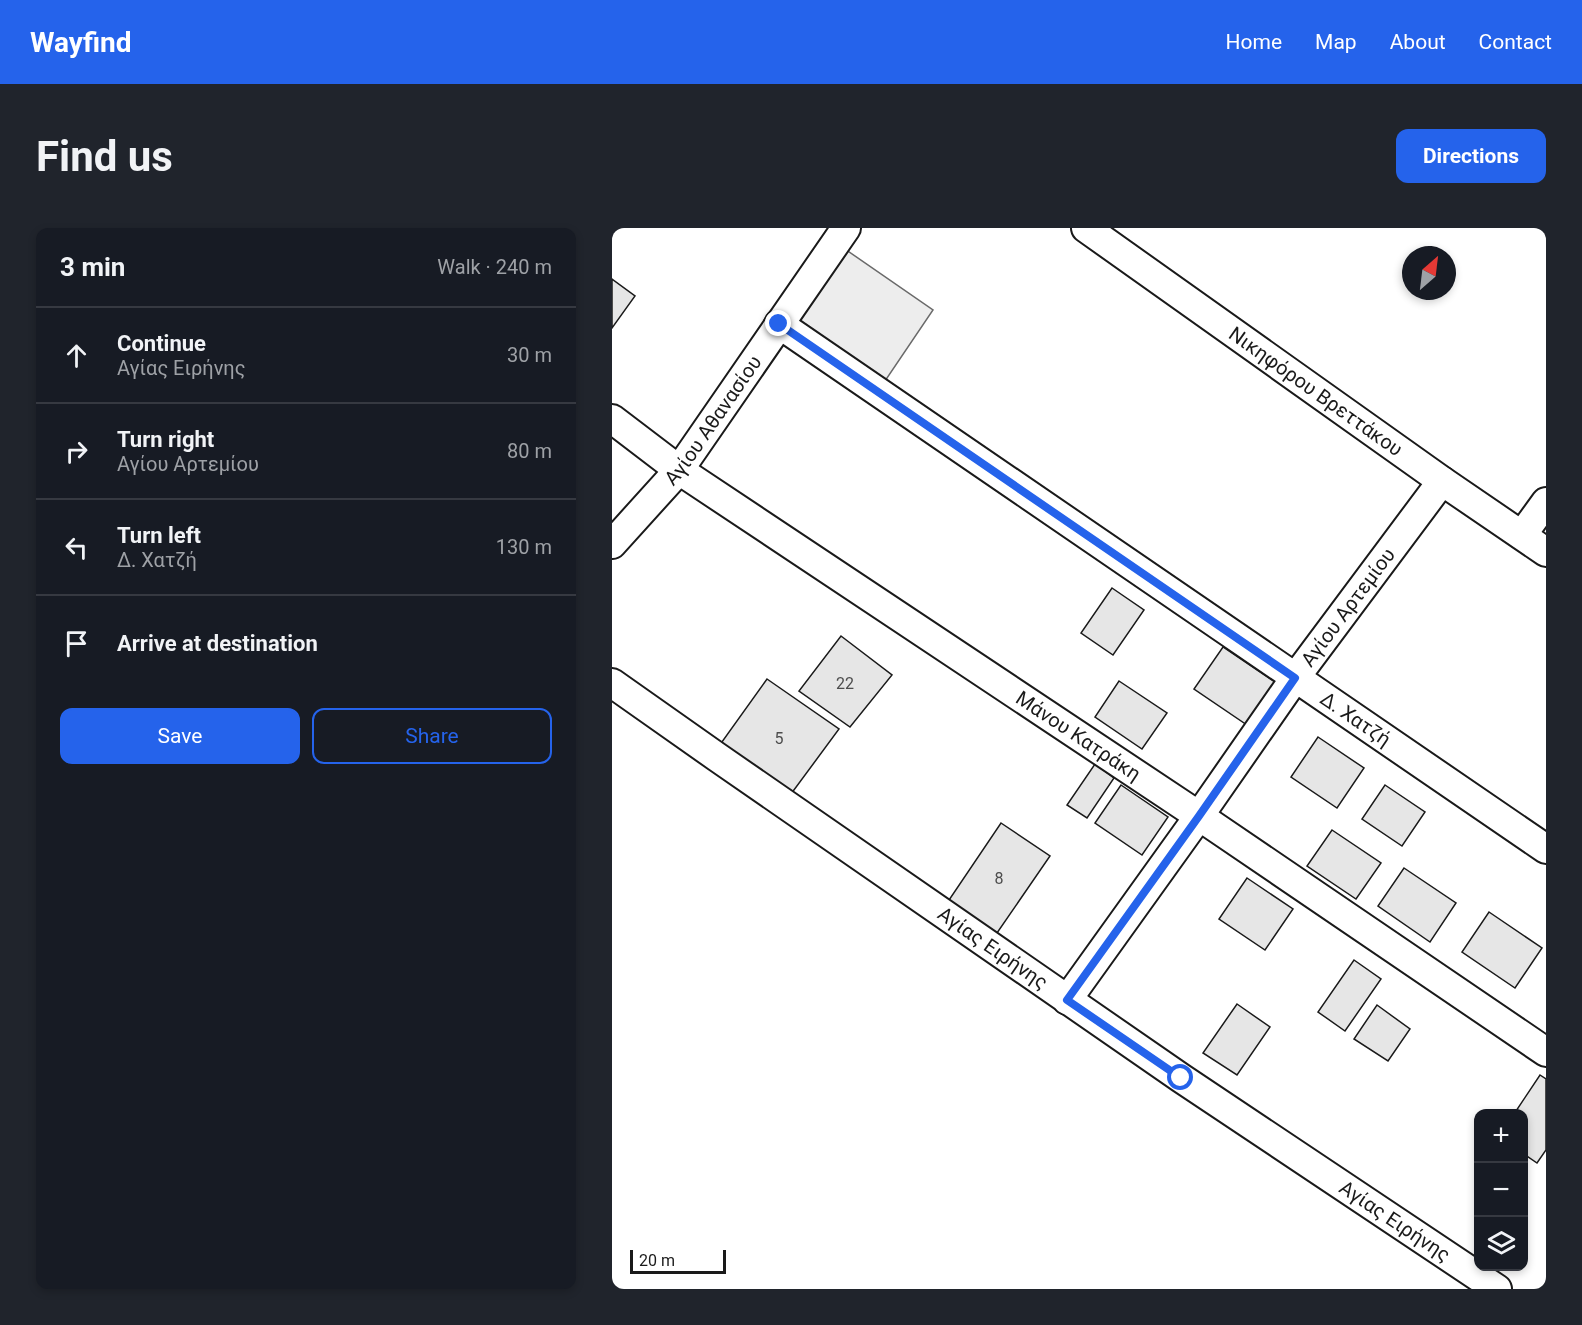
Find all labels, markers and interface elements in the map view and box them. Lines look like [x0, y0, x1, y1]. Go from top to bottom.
text: Wayfind [30, 26, 131, 59]
text: Home [1226, 30, 1282, 54]
text: Map [1315, 30, 1357, 54]
text: About [1390, 30, 1446, 54]
text: Contact [1479, 30, 1552, 54]
button: Directions [1396, 129, 1546, 183]
text: Find us [36, 132, 173, 181]
north arrow [1402, 246, 1456, 300]
text: 3 min [60, 252, 125, 282]
text: Walk · 240 m [437, 255, 552, 279]
route end [765, 310, 791, 336]
street label: Νικηφόρου Βρεττάκου [1224, 321, 1407, 461]
text: Continue [117, 331, 206, 356]
icon: ahead [60, 339, 93, 372]
text: 30 m [507, 343, 552, 367]
street label: Αγίου Αθανασίου [659, 351, 767, 490]
text: Αγίας Ειρήνης [117, 356, 245, 380]
text: Turn right [117, 427, 214, 452]
icon: right [60, 435, 93, 468]
text: 80 m [507, 439, 552, 463]
text: Αγίου Αρτεμίου [117, 452, 259, 476]
text: Turn left [117, 523, 201, 548]
icon: left [60, 531, 93, 564]
text: 130 m [496, 535, 552, 559]
street label: Αγίου Αρτεμίου [1296, 543, 1400, 671]
text: Δ. Χατζή [117, 548, 197, 572]
icon: arrive [60, 627, 93, 660]
text: Arrive at destination [117, 631, 318, 656]
house number: 22 [836, 674, 854, 693]
street label: Μάνου Κατράκη [1012, 686, 1145, 786]
street label: Δ. Χατζή [1316, 686, 1396, 751]
button: Save [60, 708, 300, 764]
button: Share [312, 708, 552, 764]
house number: 5 [775, 729, 784, 748]
house number: 8 [995, 869, 1004, 888]
street label: Αγίας Ειρήνης [933, 901, 1053, 994]
route start [1167, 1064, 1193, 1090]
map controls [1474, 1109, 1528, 1271]
button: + [1474, 1109, 1528, 1163]
button: − [1474, 1163, 1528, 1217]
street label: Αγίας Ειρήνης [1335, 1175, 1455, 1267]
button: layers [1474, 1217, 1528, 1271]
scale bar [630, 1247, 726, 1274]
text: 20 m [639, 1251, 675, 1270]

